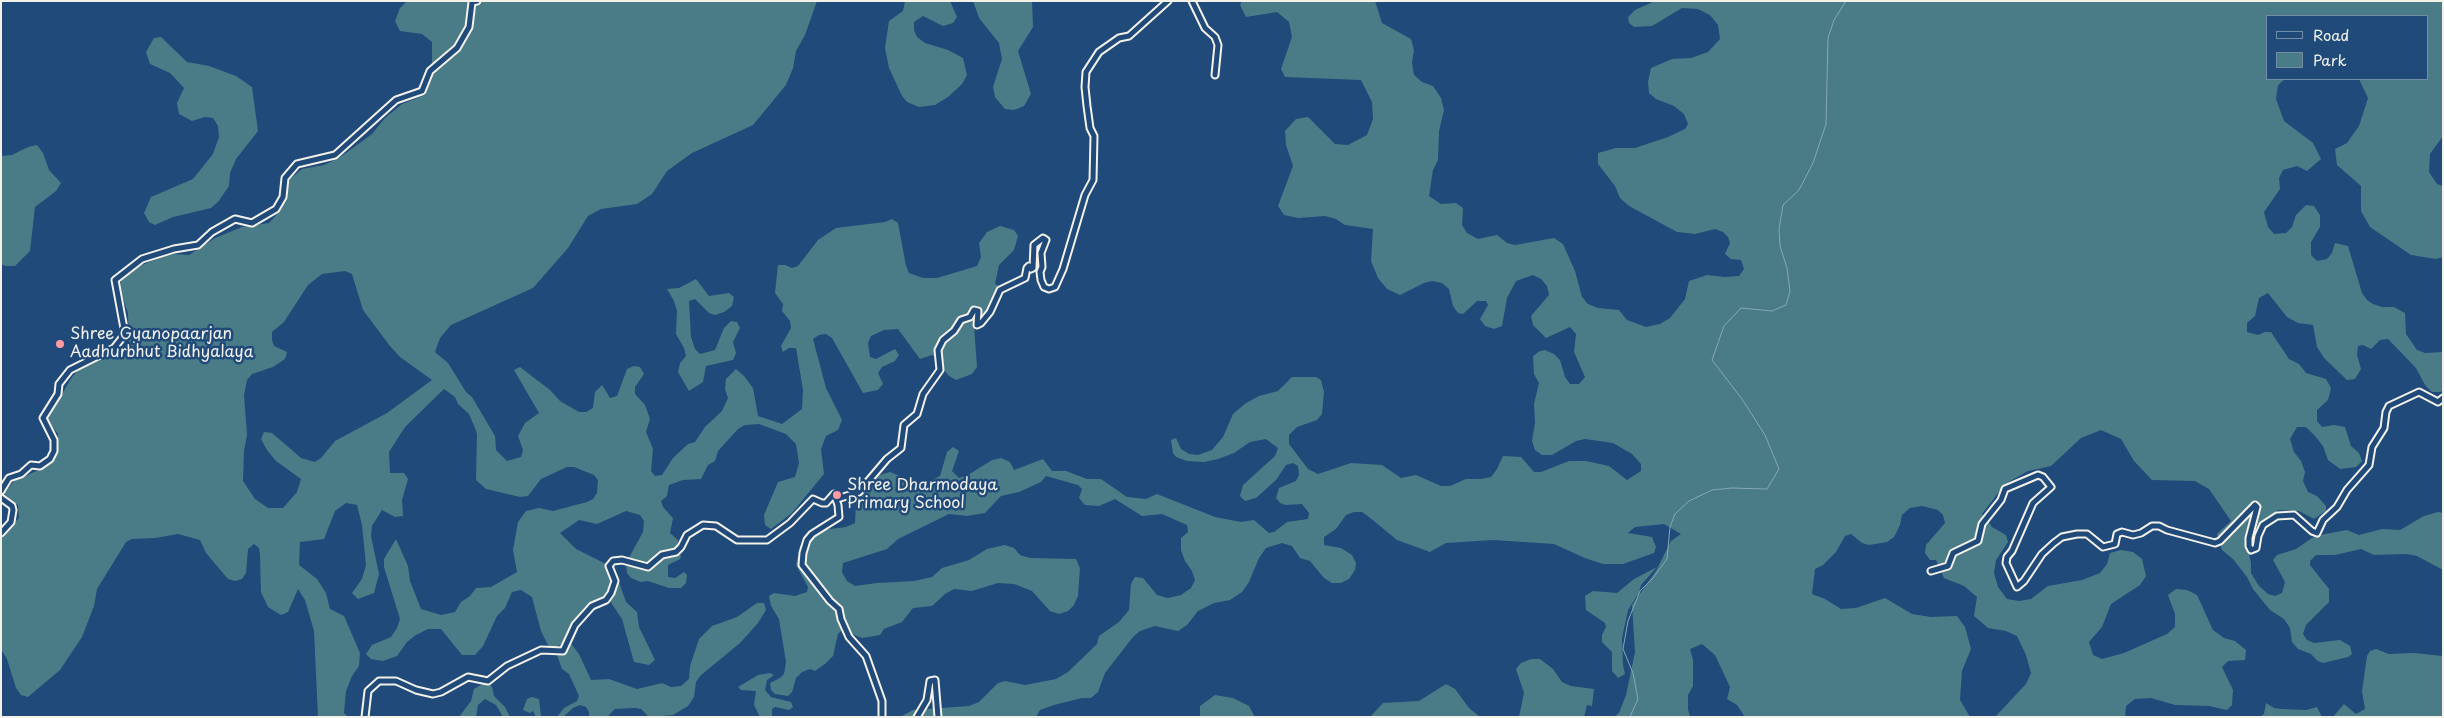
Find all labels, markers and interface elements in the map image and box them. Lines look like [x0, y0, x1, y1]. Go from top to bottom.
legend [2266, 15, 2429, 80]
text: Road [2313, 23, 2349, 46]
text: Park [2313, 48, 2347, 71]
place label: Shree Gyanopaarjan Aadhurbhut Bidhyalaya [70, 325, 253, 363]
marker: Shree Gyanopaarjan Aadhurbhut Bidhyalaya [54, 338, 66, 350]
place label: Shree Dharmodaya Primary School [847, 476, 998, 514]
marker: Shree Dharmodaya Primary School [831, 489, 843, 501]

